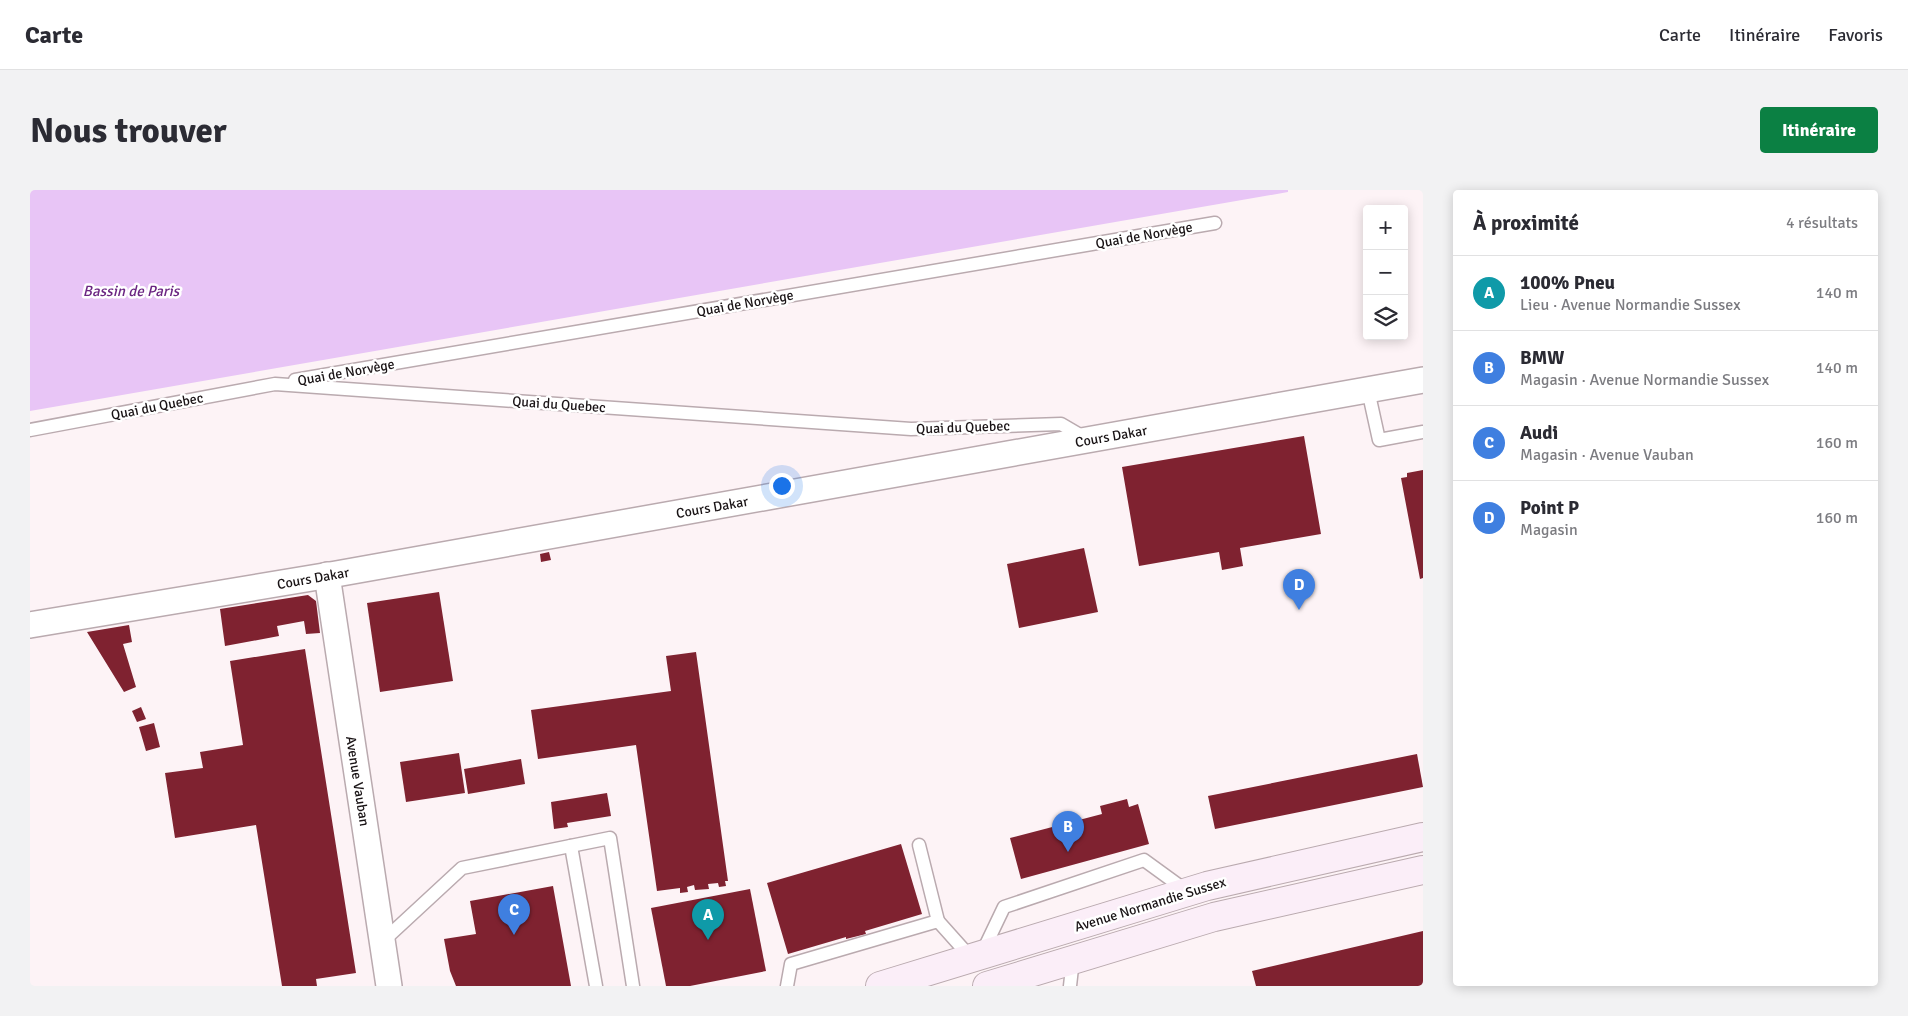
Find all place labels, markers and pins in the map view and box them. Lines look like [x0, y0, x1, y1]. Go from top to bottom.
pin: D [1283, 569, 1315, 610]
pin: B [1052, 811, 1084, 852]
pin: C [498, 894, 530, 935]
pin: A [692, 899, 724, 940]

